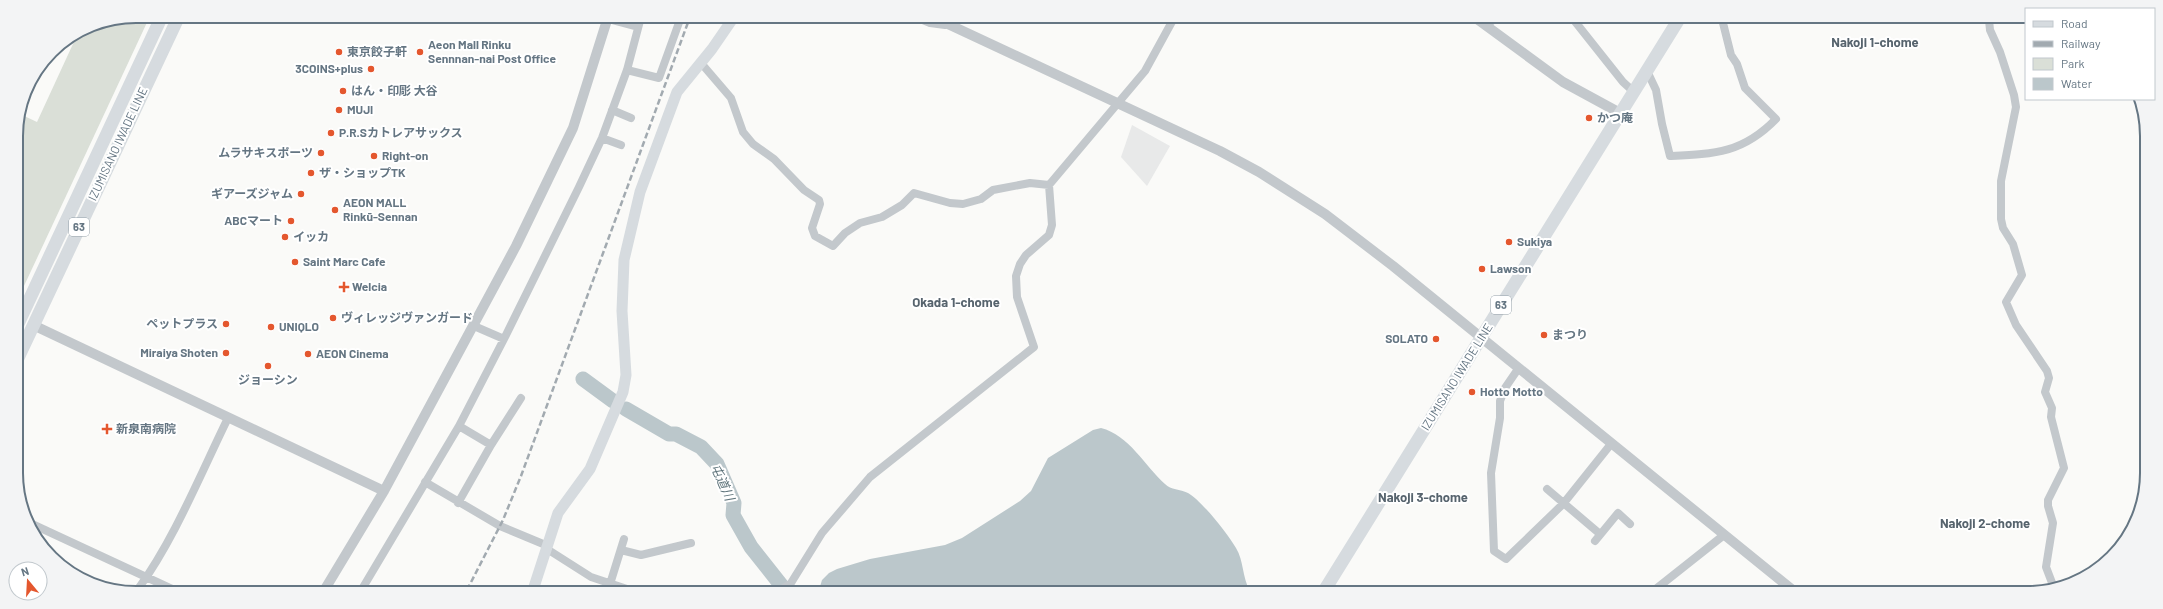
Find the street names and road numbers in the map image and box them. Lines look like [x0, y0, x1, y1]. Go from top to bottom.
street label: IZUMISANO IWADE LINE [85, 85, 150, 202]
road number: 63 [69, 218, 89, 236]
road number: 63 [1491, 296, 1511, 314]
street label: IZUMISANO IWADE LINE [1418, 320, 1495, 433]

